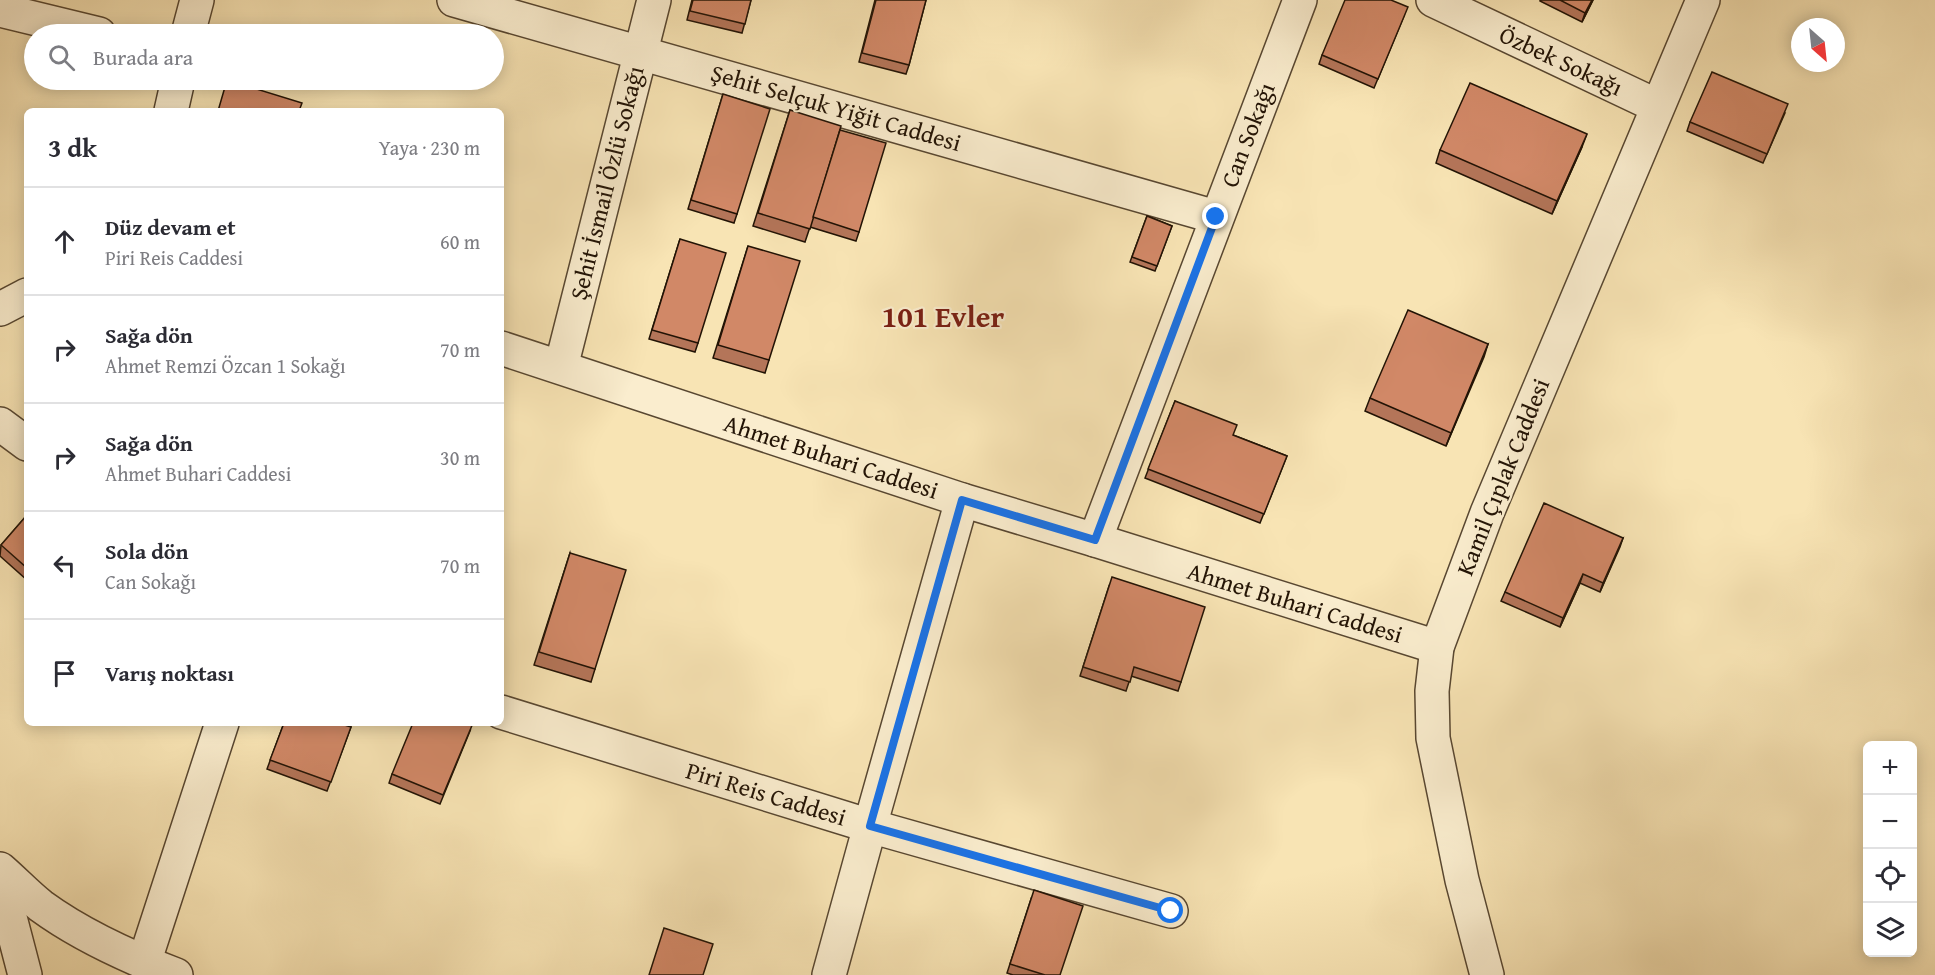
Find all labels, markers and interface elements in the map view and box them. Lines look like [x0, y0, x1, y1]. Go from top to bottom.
street label: Özbek Sokağı [1494, 17, 1629, 104]
north arrow [1791, 18, 1845, 72]
search box [24, 24, 504, 90]
icon: search [45, 41, 78, 74]
text: Burada ara [93, 41, 193, 73]
street label: Şehit Selçuk Yiğit Caddesi [707, 55, 966, 160]
street label: Şehit İsmail Özlü Sokağı [561, 62, 653, 303]
street label: Can Sokağı [1212, 77, 1284, 192]
text: 3 dk [48, 128, 97, 167]
text: Yaya · 230 m [379, 133, 480, 162]
route end [1202, 203, 1228, 229]
text: Düz devam et [105, 211, 236, 243]
icon: ahead [48, 225, 81, 258]
text: 60 m [440, 227, 480, 256]
text: Piri Reis Caddesi [105, 243, 243, 272]
district label: 101 Evler [882, 294, 1004, 338]
text: Sağa dön [105, 319, 193, 351]
icon: right [48, 333, 81, 366]
text: 70 m [440, 335, 480, 364]
text: Ahmet Remzi Özcan 1 Sokağı [105, 351, 346, 380]
street label: Kamil Çıplak Caddesi [1447, 373, 1558, 581]
street label: Ahmet Buhari Caddesi [719, 405, 943, 508]
text: Sağa dön [105, 427, 193, 459]
icon: right [48, 441, 81, 474]
text: 30 m [440, 443, 480, 472]
text: Ahmet Buhari Caddesi [105, 459, 291, 488]
text: Sola dön [105, 535, 189, 567]
icon: left [48, 549, 81, 582]
text: 70 m [440, 551, 480, 580]
street label: Ahmet Buhari Caddesi [1183, 553, 1407, 652]
text: Can Sokağı [105, 567, 196, 596]
icon: arrive [48, 657, 81, 690]
text: Varış noktası [105, 657, 234, 689]
map controls [1863, 741, 1917, 957]
button: + [1863, 741, 1917, 795]
street label: Piri Reis Caddesi [682, 753, 851, 835]
button: − [1863, 795, 1917, 849]
button: locate [1863, 849, 1917, 903]
route start [1157, 897, 1183, 923]
button: layers [1863, 903, 1917, 957]

